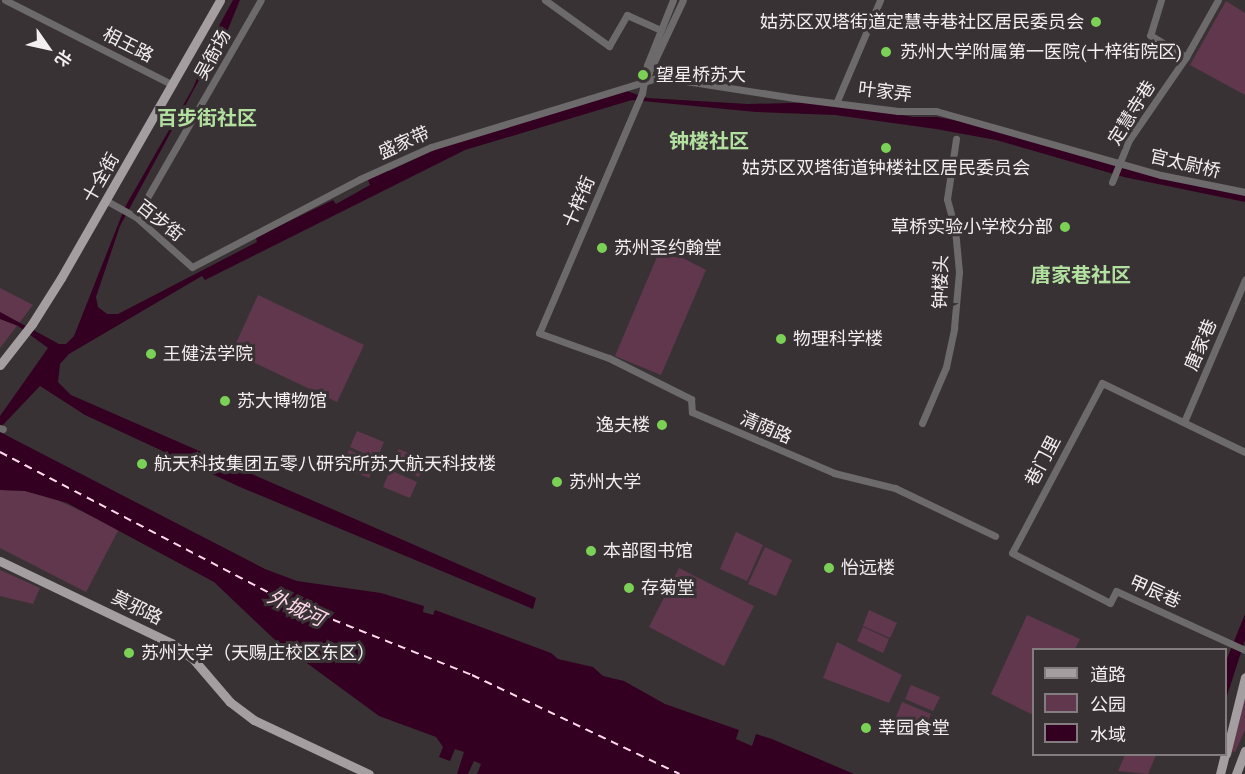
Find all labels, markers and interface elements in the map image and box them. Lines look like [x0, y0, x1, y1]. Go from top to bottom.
place label: 姑苏区双塔街道定慧寺巷社区居民委员会 [760, 11, 1084, 33]
marker: 姑苏区双塔街道定慧寺巷社区居民委员会 [1089, 15, 1103, 29]
north arrow [18, 18, 78, 78]
street label: 相王路 [99, 23, 157, 67]
street label: 吴衙场 [190, 26, 236, 84]
place label: 苏州大学附属第一医院(十梓街院区) [900, 41, 1183, 63]
marker: 苏州大学附属第一医院(十梓街院区) [877, 43, 895, 61]
text: 北 [52, 47, 75, 70]
place label: 望星桥苏大 [656, 64, 746, 86]
marker: 望星桥苏大 [634, 66, 652, 84]
street label: 定慧寺巷 [1104, 77, 1160, 149]
street label: 叶家弄 [857, 78, 913, 106]
district label: 百步街社区 [157, 106, 257, 130]
street label: 盛家带 [375, 122, 433, 164]
district label: 钟楼社区 [669, 129, 749, 153]
marker: 姑苏区双塔街道钟楼社区居民委员会 [879, 141, 893, 155]
street label: 官太尉桥 [1147, 145, 1223, 183]
street label: 十全街 [78, 149, 124, 207]
place label: 姑苏区双塔街道钟楼社区居民委员会 [742, 157, 1030, 179]
street label: 十梓街 [559, 173, 599, 231]
street label: 百步街 [132, 196, 188, 246]
place label: 草桥实验小学校分部 [891, 216, 1053, 238]
marker: 草桥实验小学校分部 [1058, 220, 1072, 234]
place label: 苏州圣约翰堂 [614, 237, 722, 259]
marker: 苏州圣约翰堂 [595, 241, 609, 255]
street label: 钟楼头 [929, 255, 953, 309]
district label: 唐家巷社区 [1031, 263, 1131, 287]
street label: 唐家巷 [1181, 316, 1221, 374]
place label: 物理科学楼 [793, 328, 883, 350]
marker: 物理科学楼 [774, 332, 788, 346]
place label: 王健法学院 [163, 343, 253, 365]
marker: 王健法学院 [144, 347, 158, 361]
place label: 苏大博物馆 [237, 390, 327, 412]
marker: 苏大博物馆 [218, 394, 232, 408]
street label: 清荫路 [737, 408, 795, 448]
place label: 逸夫楼 [596, 414, 650, 436]
marker: 逸夫楼 [655, 418, 669, 432]
street label: 巷门里 [1021, 432, 1065, 490]
place label: 航天科技集团五零八研究所苏大航天科技楼 [154, 453, 496, 475]
marker: 航天科技集团五零八研究所苏大航天科技楼 [135, 457, 149, 471]
place label: 苏州大学 [569, 471, 641, 493]
marker: 苏州大学 [550, 475, 564, 489]
place label: 本部图书馆 [603, 540, 693, 562]
marker: 本部图书馆 [584, 544, 598, 558]
place label: 怡远楼 [841, 557, 895, 579]
marker: 怡远楼 [822, 561, 836, 575]
street label: 甲辰巷 [1126, 571, 1184, 613]
place label: 存菊堂 [641, 577, 695, 599]
marker: 存菊堂 [622, 581, 636, 595]
water label: 外城河 [264, 584, 328, 632]
street label: 莫邪路 [108, 586, 166, 630]
place label: 苏州大学（天赐庄校区东区） [141, 642, 375, 664]
marker: 苏州大学（天赐庄校区东区） [122, 646, 136, 660]
legend [1032, 648, 1227, 756]
text: 道路 [1090, 665, 1126, 685]
text: 公园 [1090, 695, 1126, 715]
place label: 莘园食堂 [878, 717, 950, 739]
marker: 莘园食堂 [859, 721, 873, 735]
text: 水域 [1090, 725, 1126, 745]

